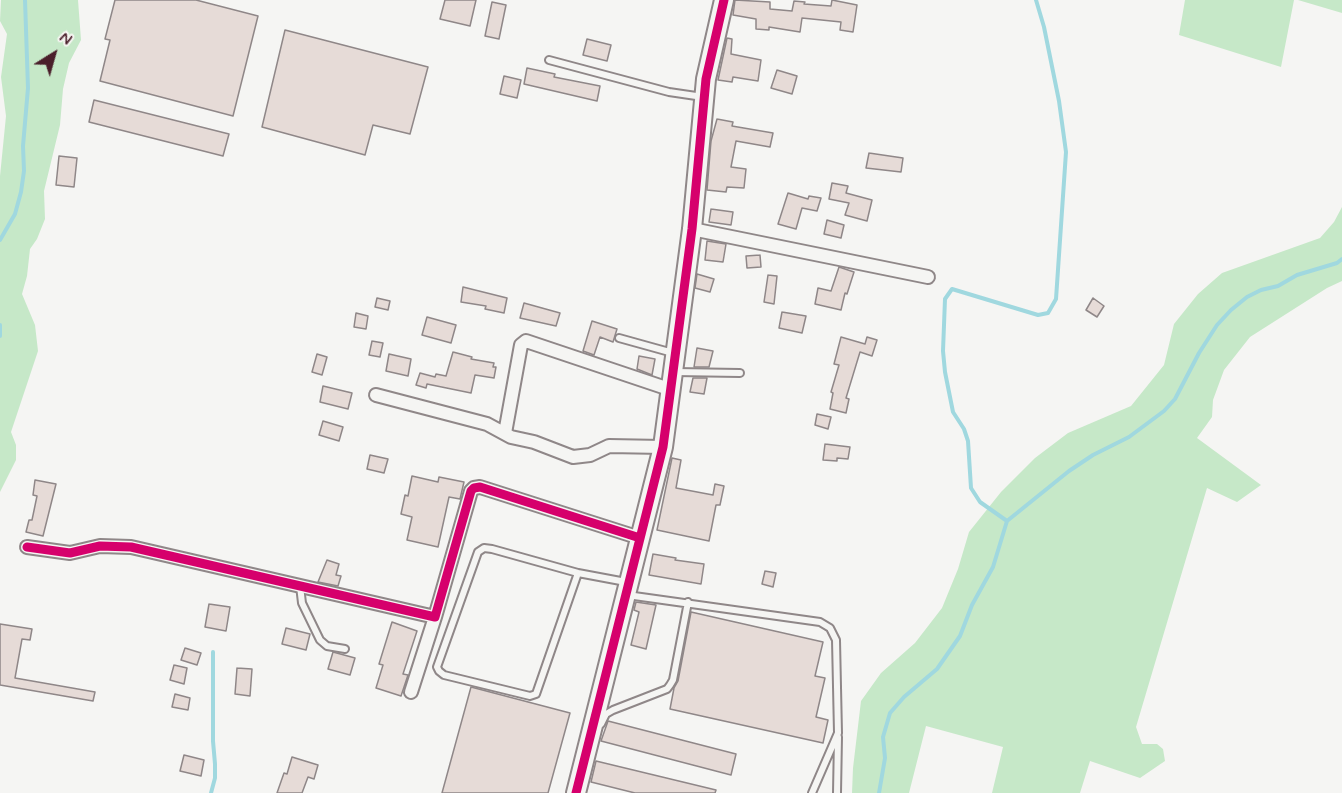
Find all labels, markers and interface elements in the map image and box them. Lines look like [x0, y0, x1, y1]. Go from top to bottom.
north arrow [24, 24, 84, 84]
text: N [55, 28, 76, 51]

